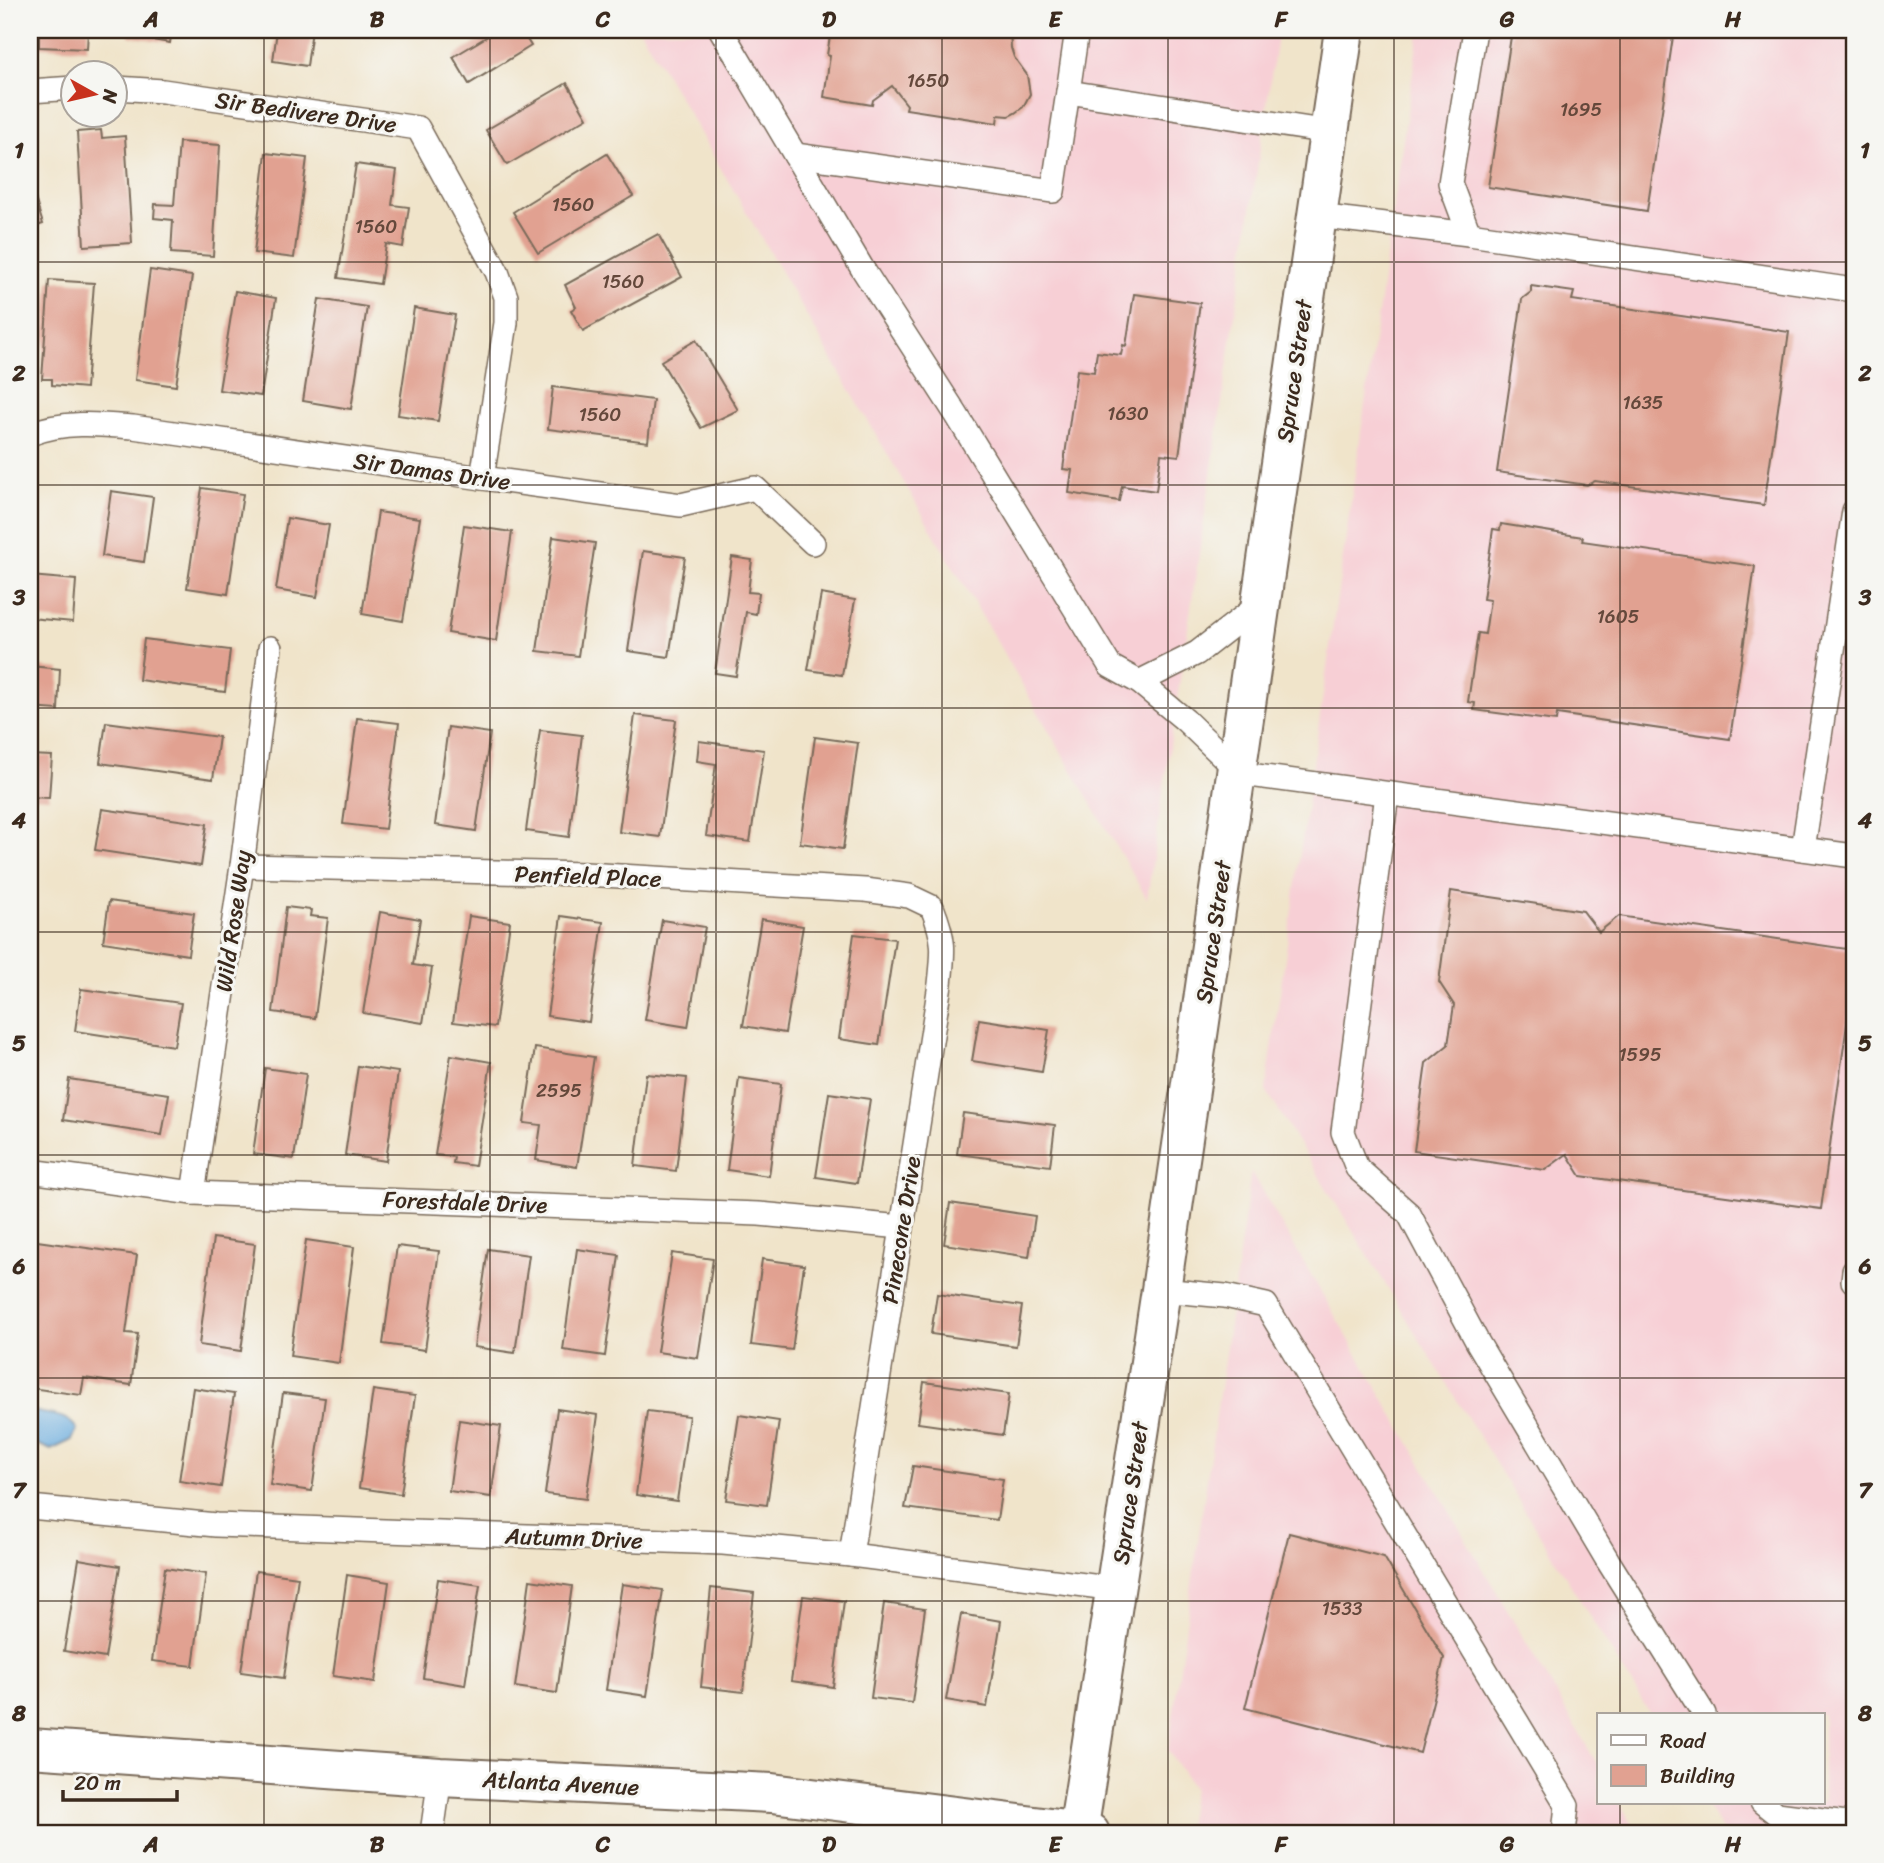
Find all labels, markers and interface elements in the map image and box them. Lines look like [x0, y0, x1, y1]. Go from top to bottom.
text: A [142, 0, 159, 40]
text: B [370, 0, 385, 40]
text: C [595, 0, 611, 40]
text: D [822, 0, 837, 40]
text: E [1049, 0, 1064, 40]
text: F [1274, 0, 1289, 40]
text: G [1499, 0, 1515, 40]
text: H [1724, 0, 1742, 40]
north arrow [60, 60, 130, 130]
house number: 1650 [907, 64, 949, 97]
street label: Sir Bedivere Drive [212, 79, 400, 146]
text: N [93, 86, 128, 106]
house number: 1695 [1560, 93, 1602, 126]
text: 1 [14, 130, 24, 171]
text: 1 [1860, 130, 1870, 171]
house number: 1560 [552, 188, 594, 221]
house number: 1560 [355, 210, 397, 243]
house number: 1560 [602, 265, 644, 298]
street label: Spruce Street [1264, 295, 1325, 445]
text: 2 [11, 353, 26, 394]
text: 2 [1857, 353, 1872, 394]
house number: 1635 [1623, 386, 1664, 419]
house number: 1630 [1107, 397, 1149, 430]
house number: 1560 [579, 398, 621, 431]
street label: Sir Damas Drive [351, 440, 513, 503]
text: 3 [12, 577, 26, 618]
text: 3 [1858, 577, 1872, 618]
house number: 1605 [1597, 600, 1640, 633]
text: 4 [11, 800, 27, 841]
text: 4 [1857, 800, 1873, 841]
street label: Wild Rose Way [203, 847, 264, 995]
street label: Penfield Place [514, 853, 662, 900]
street label: Spruce Street [1183, 856, 1244, 1006]
text: 5 [12, 1023, 26, 1064]
text: 5 [1858, 1023, 1872, 1064]
house number: 1595 [1618, 1038, 1662, 1071]
house number: 2595 [536, 1074, 582, 1107]
street label: Pinecone Drive [870, 1153, 933, 1307]
street label: Forestdale Drive [382, 1179, 548, 1226]
text: 6 [11, 1246, 26, 1287]
text: 6 [1857, 1246, 1872, 1287]
street label: Spruce Street [1100, 1417, 1161, 1567]
text: 7 [12, 1470, 27, 1511]
text: 7 [1858, 1470, 1873, 1511]
street label: Autumn Drive [503, 1516, 644, 1561]
house number: 1533 [1322, 1592, 1363, 1625]
text: 8 [11, 1693, 26, 1734]
text: 8 [1857, 1693, 1872, 1734]
legend [1597, 1713, 1825, 1804]
text: Road [1660, 1722, 1707, 1760]
text: Building [1660, 1757, 1736, 1795]
scale bar [63, 1758, 177, 1802]
street label: Atlanta Avenue [481, 1759, 641, 1808]
text: 20 m [74, 1764, 121, 1802]
text: A [142, 1824, 159, 1863]
text: B [370, 1824, 385, 1863]
text: C [595, 1824, 611, 1863]
text: D [822, 1824, 837, 1863]
text: E [1049, 1824, 1064, 1863]
text: F [1274, 1824, 1289, 1863]
text: G [1499, 1824, 1515, 1863]
text: H [1724, 1824, 1742, 1863]

